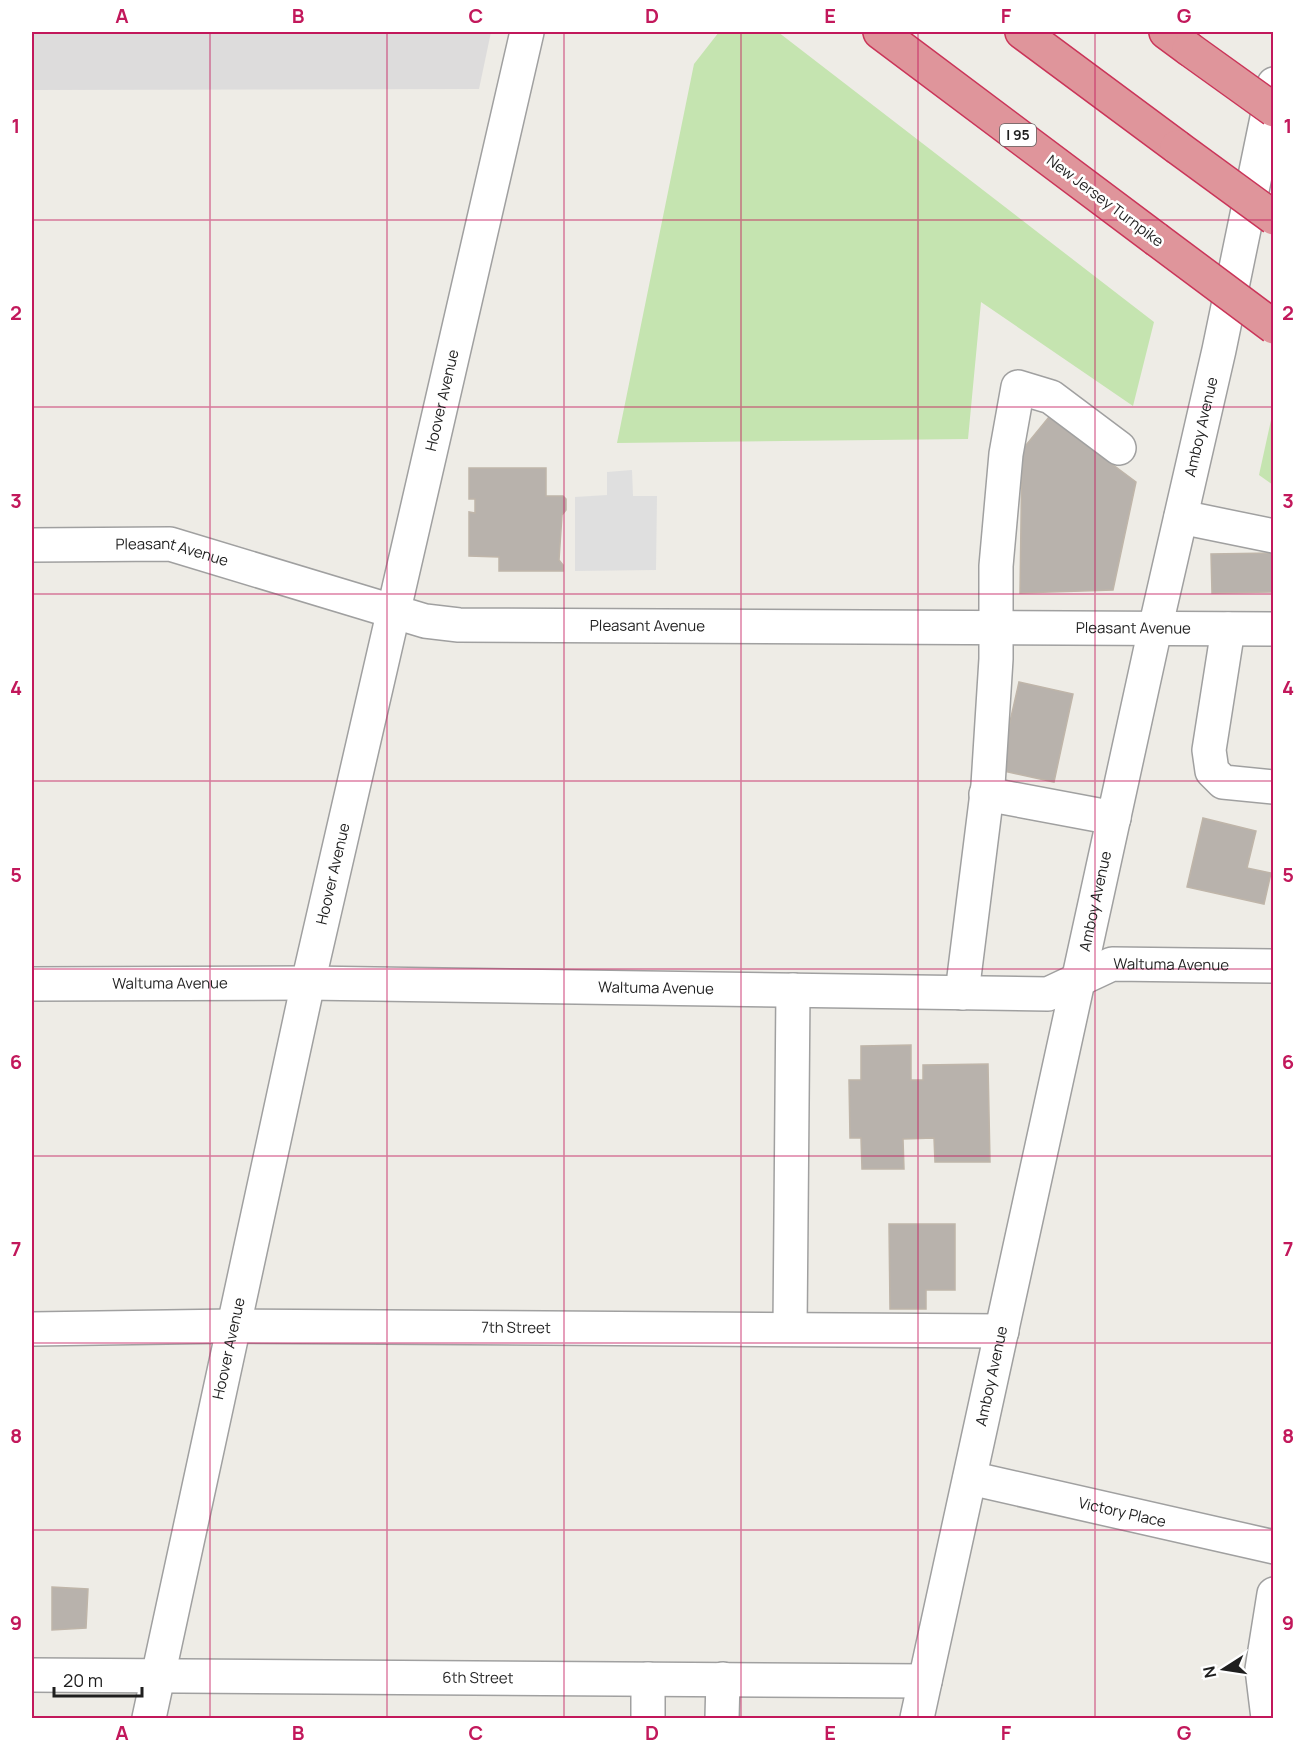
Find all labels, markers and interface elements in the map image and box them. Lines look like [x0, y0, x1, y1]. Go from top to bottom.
text: A [115, 2, 129, 29]
text: B [292, 2, 305, 29]
text: C [469, 2, 483, 29]
text: D [645, 2, 659, 29]
text: E [824, 2, 836, 29]
text: F [1001, 2, 1012, 29]
text: G [1177, 2, 1192, 29]
text: 1 [12, 112, 20, 139]
text: 1 [1284, 112, 1292, 139]
road number: I 95 [1000, 124, 1036, 146]
street label: New Jersey Turnpike [1043, 150, 1168, 252]
text: 2 [10, 299, 22, 326]
text: 2 [1282, 299, 1294, 326]
street label: Hoover Avenue [420, 347, 464, 453]
street label: Amboy Avenue [1179, 375, 1223, 479]
text: 3 [10, 487, 22, 514]
text: 3 [1282, 487, 1294, 514]
street label: Pleasant Avenue [115, 533, 231, 571]
street label: Pleasant Avenue [590, 615, 705, 636]
street label: Pleasant Avenue [1076, 617, 1191, 639]
text: 4 [10, 674, 22, 701]
text: 4 [1282, 674, 1294, 701]
street label: Hoover Avenue [311, 821, 355, 927]
street label: Amboy Avenue [1074, 849, 1116, 953]
text: 5 [10, 861, 22, 888]
text: 5 [1282, 861, 1294, 888]
street label: Waltuma Avenue [1113, 953, 1229, 975]
street label: Waltuma Avenue [112, 972, 228, 994]
street label: Waltuma Avenue [598, 976, 714, 999]
text: 6 [10, 1048, 22, 1075]
text: 6 [1282, 1048, 1294, 1075]
text: 7 [11, 1235, 21, 1262]
text: 7 [1283, 1235, 1293, 1262]
street label: Hoover Avenue [207, 1295, 250, 1401]
street label: 7th Street [481, 1317, 551, 1338]
street label: Amboy Avenue [970, 1324, 1012, 1428]
text: 8 [10, 1422, 22, 1449]
text: 8 [1282, 1422, 1294, 1449]
street label: Victory Place [1076, 1492, 1168, 1532]
text: 9 [10, 1609, 22, 1636]
text: 9 [1282, 1609, 1294, 1636]
north arrow [1194, 1639, 1254, 1699]
scale bar [54, 1660, 142, 1698]
text: N [1197, 1664, 1221, 1680]
street label: 6th Street [442, 1667, 514, 1688]
text: 20 m [63, 1668, 103, 1692]
text: A [115, 1719, 129, 1746]
text: B [292, 1719, 305, 1746]
text: C [469, 1719, 483, 1746]
text: D [645, 1719, 659, 1746]
text: E [824, 1719, 836, 1746]
text: F [1001, 1719, 1012, 1746]
text: G [1177, 1719, 1192, 1746]

